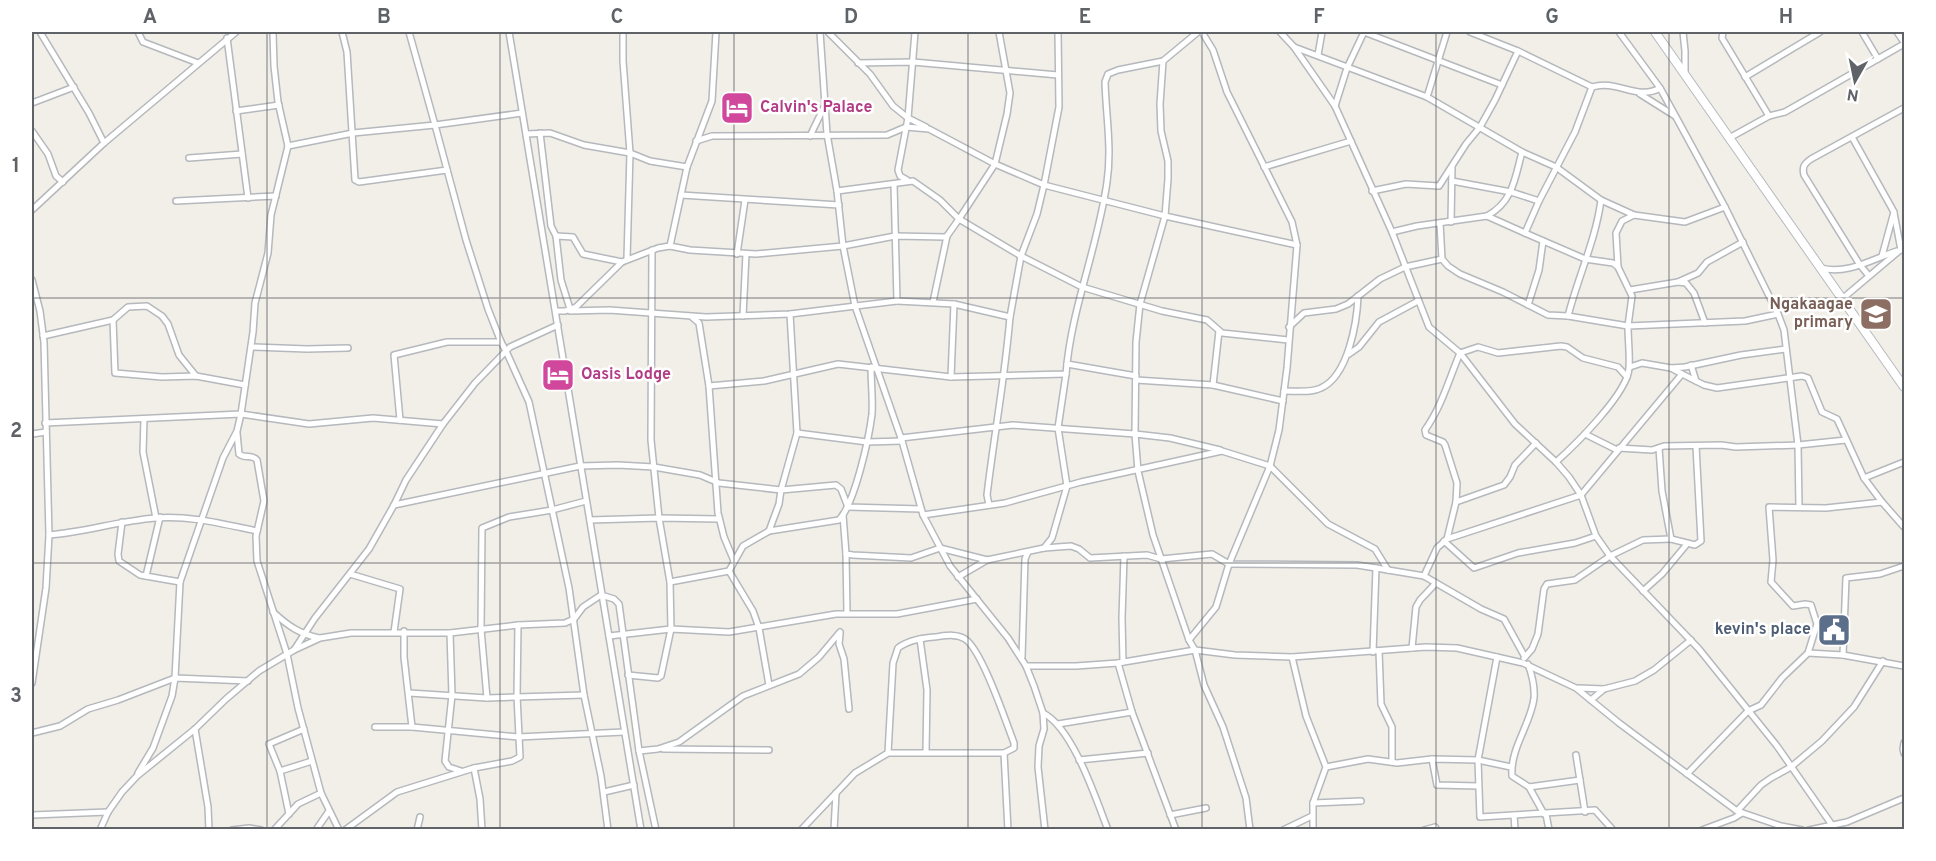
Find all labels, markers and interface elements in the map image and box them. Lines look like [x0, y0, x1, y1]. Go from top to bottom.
text: A [143, 5, 157, 31]
text: B [377, 5, 391, 31]
text: C [611, 5, 623, 31]
text: D [844, 5, 858, 31]
text: E [1079, 5, 1091, 31]
text: F [1313, 5, 1325, 31]
text: G [1545, 5, 1559, 31]
text: H [1779, 5, 1793, 31]
north arrow [1825, 51, 1885, 111]
text: N [1846, 83, 1860, 105]
hotel icon: Calvin's Palace [719, 90, 755, 126]
place label: Calvin's Palace [760, 98, 873, 118]
text: 1 [12, 154, 20, 180]
place label: Ngakaagae primary [1770, 295, 1853, 333]
school or university icon: Ngakaagae primary [1858, 296, 1894, 332]
hotel icon: Oasis Lodge [540, 357, 576, 393]
place label: Oasis Lodge [581, 365, 671, 385]
text: 2 [10, 419, 22, 445]
public building icon: kevin's place [1816, 612, 1852, 648]
place label: kevin's place [1715, 620, 1811, 640]
text: 3 [10, 684, 22, 710]

